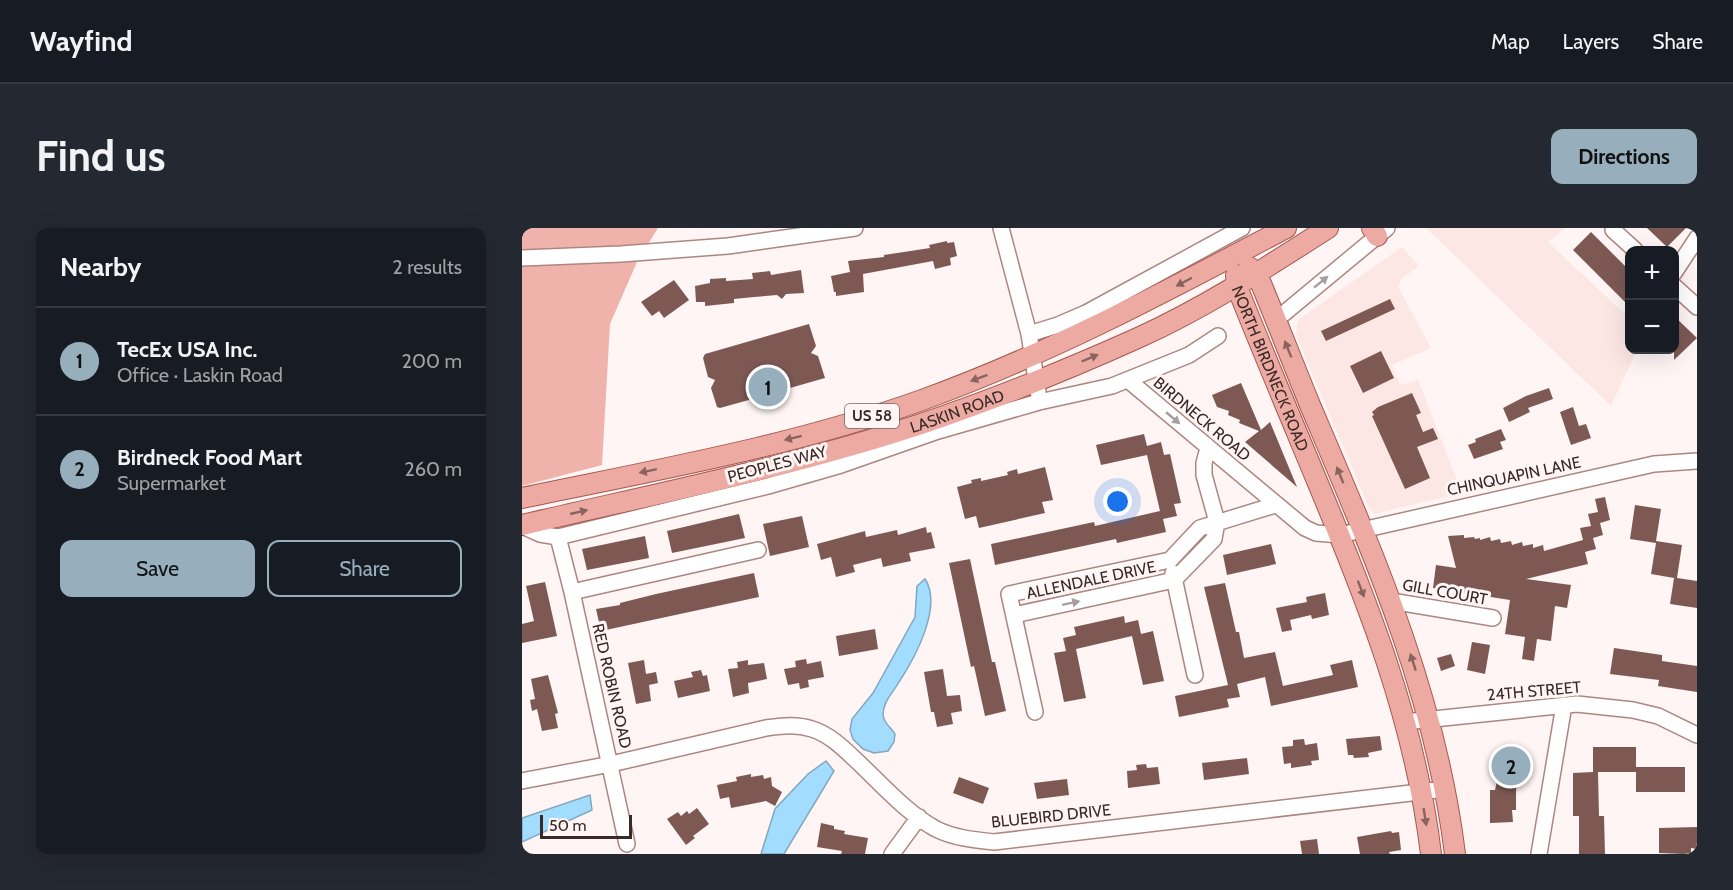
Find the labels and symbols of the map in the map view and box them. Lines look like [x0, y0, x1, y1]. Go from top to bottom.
one-way arrow [1313, 276, 1329, 289]
one-way arrow [1176, 277, 1193, 287]
street label: NORTH BIRDNECK ROAD [1228, 283, 1313, 454]
one-way arrow [1283, 340, 1292, 358]
one-way arrow [1082, 353, 1100, 363]
pin: 1 [748, 364, 788, 410]
street label: BIRDNECK ROAD [1150, 373, 1254, 465]
one-way arrow [970, 374, 988, 383]
street label: LASKIN ROAD [908, 385, 1007, 436]
road number: US 58 [845, 404, 899, 428]
one-way arrow [1165, 411, 1180, 424]
one-way arrow [784, 433, 803, 443]
street label: PEOPLES WAY [725, 441, 829, 486]
street label: CHINQUAPIN LANE [1445, 453, 1583, 499]
one-way arrow [1335, 466, 1344, 484]
one-way arrow [638, 467, 657, 476]
your location [1103, 487, 1132, 516]
one-way arrow [570, 507, 588, 517]
street label: ALLENDALE DRIVE [1025, 557, 1158, 603]
street label: GILL COURT [1401, 575, 1489, 609]
one-way arrow [1357, 580, 1366, 598]
one-way arrow [1061, 597, 1080, 607]
street label: RED ROBIN ROAD [588, 622, 636, 750]
one-way arrow [1407, 653, 1417, 671]
street label: 24TH STREET [1486, 677, 1582, 705]
pin: 2 [1492, 744, 1530, 788]
street label: BLUEBIRD DRIVE [990, 800, 1112, 832]
one-way arrow [1421, 807, 1430, 826]
scale bar [540, 812, 632, 840]

